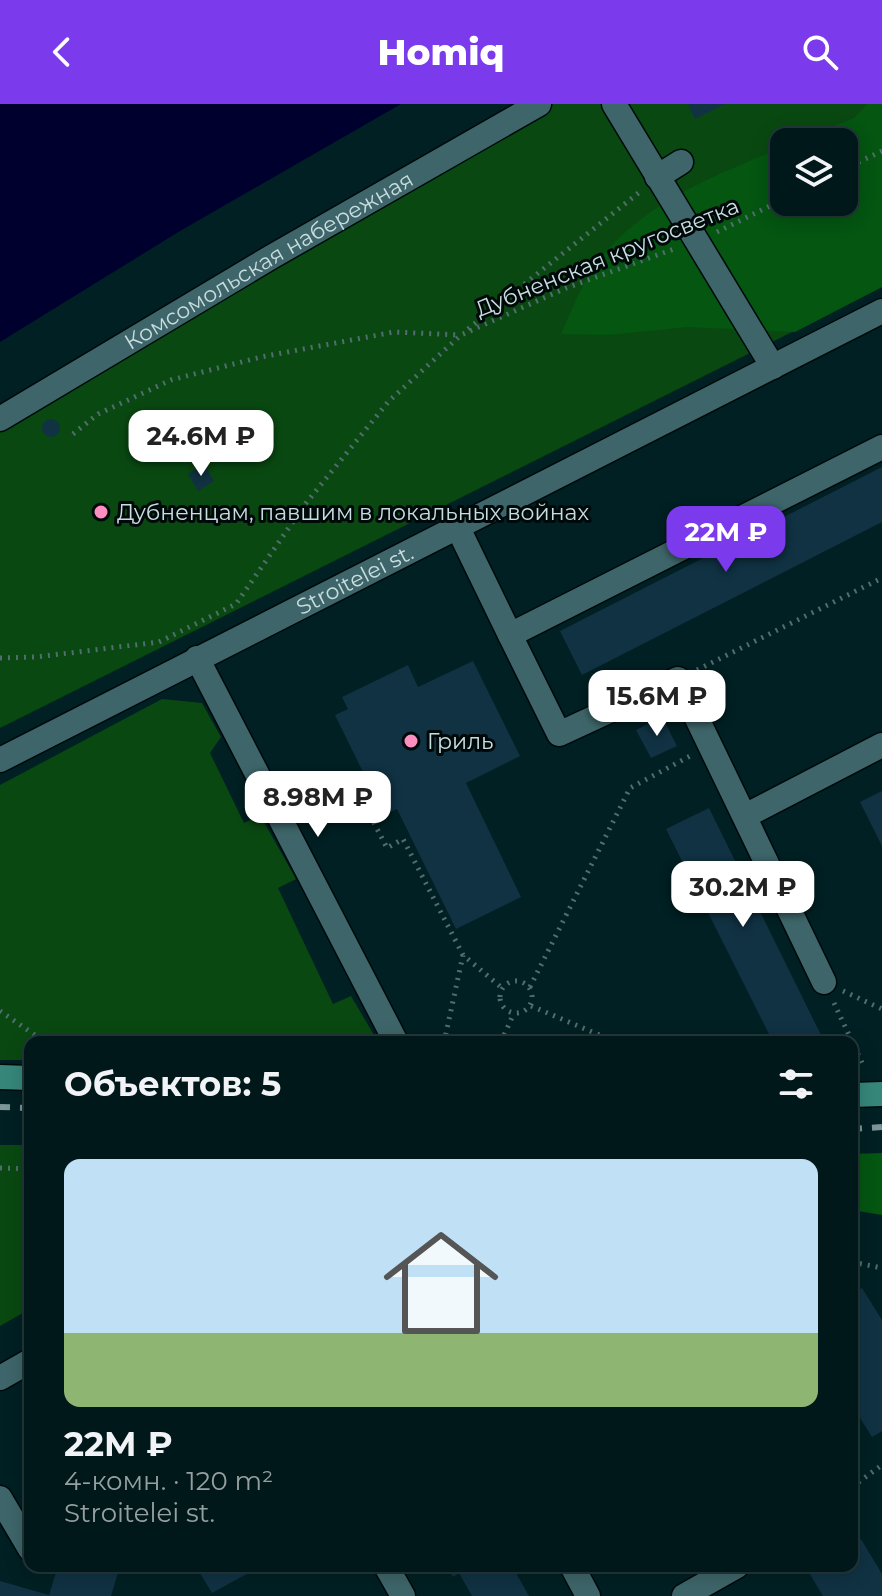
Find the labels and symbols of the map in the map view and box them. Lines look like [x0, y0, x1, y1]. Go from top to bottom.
street label: Комсомольская набережная [119, 166, 418, 356]
street label: Дубненская кругосветка [471, 192, 743, 323]
pin: 24.6M ₽ [127, 410, 275, 478]
place label: Дубненцам, павшим в локальных войнах [117, 499, 589, 526]
marker: Дубненцам, павшим в локальных войнах [92, 503, 110, 521]
pin: 22M ₽ [670, 506, 782, 574]
street label: Stroitelei st. [292, 539, 418, 621]
pin: 15.6M ₽ [583, 670, 731, 738]
place label: Гриль [427, 728, 493, 755]
marker: Гриль [402, 732, 420, 750]
pin: 8.98M ₽ [244, 771, 392, 839]
pin: 30.2M ₽ [669, 861, 817, 929]

